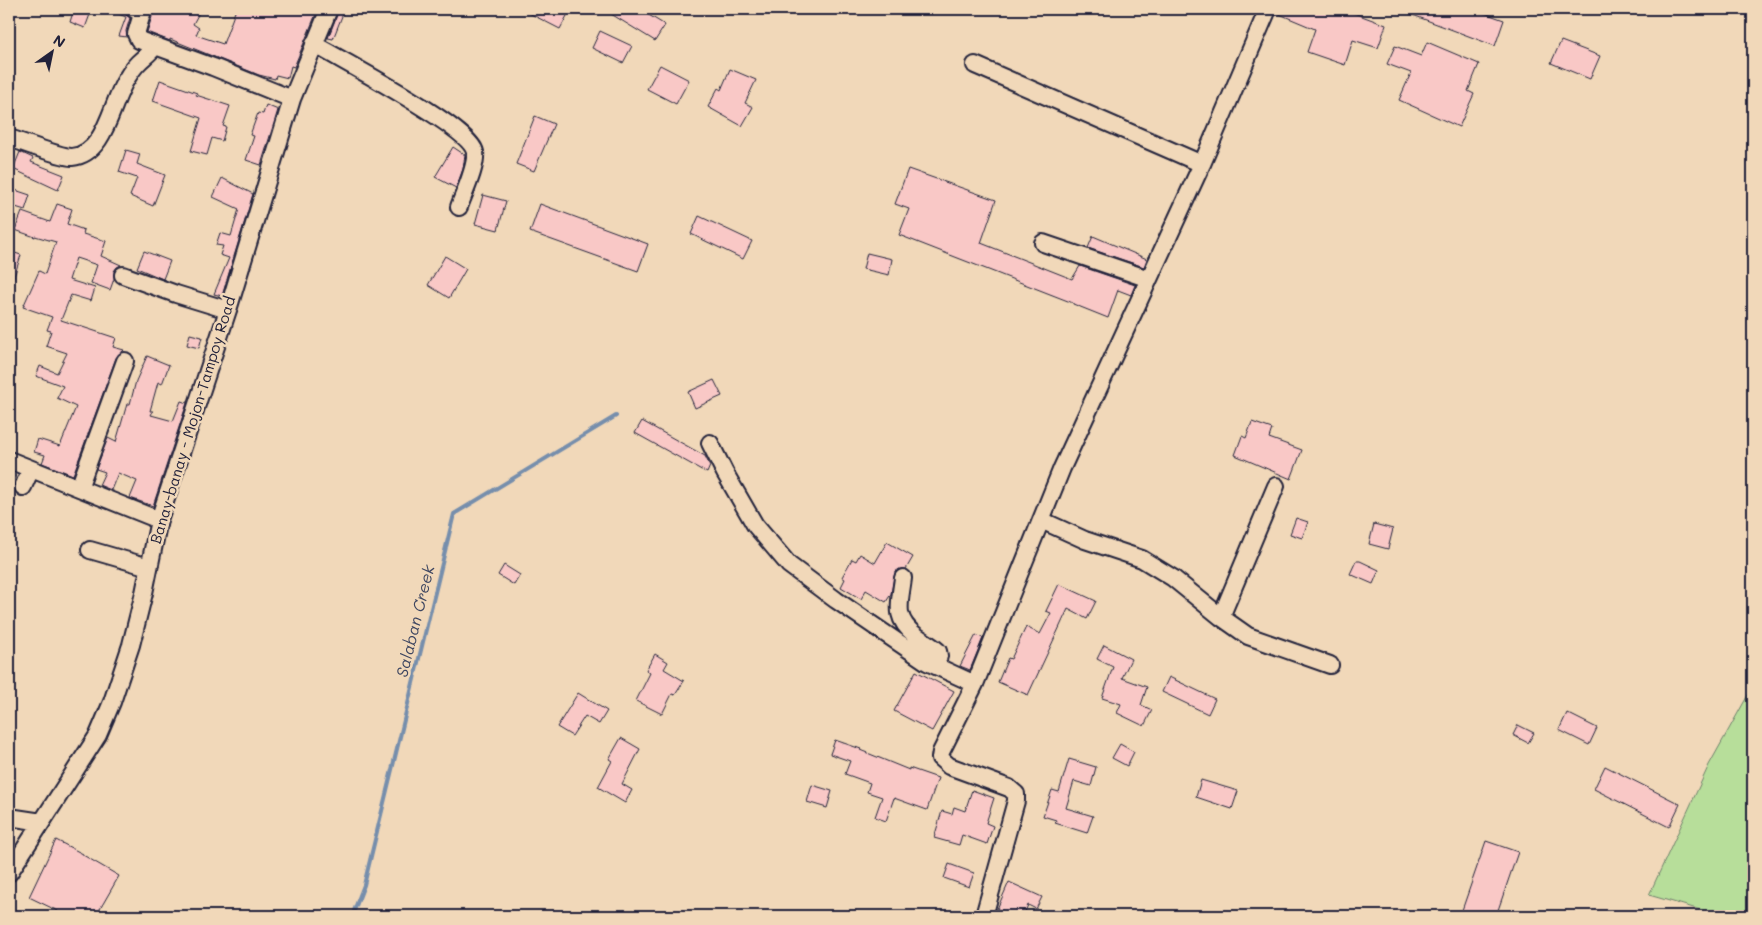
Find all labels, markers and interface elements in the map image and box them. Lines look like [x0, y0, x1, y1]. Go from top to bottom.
north arrow [28, 28, 78, 78]
text: N [50, 30, 69, 52]
street label: Banay-banay - Mojon-Tampoy Road [145, 293, 239, 546]
water label: Salaban Creek [390, 562, 439, 679]

